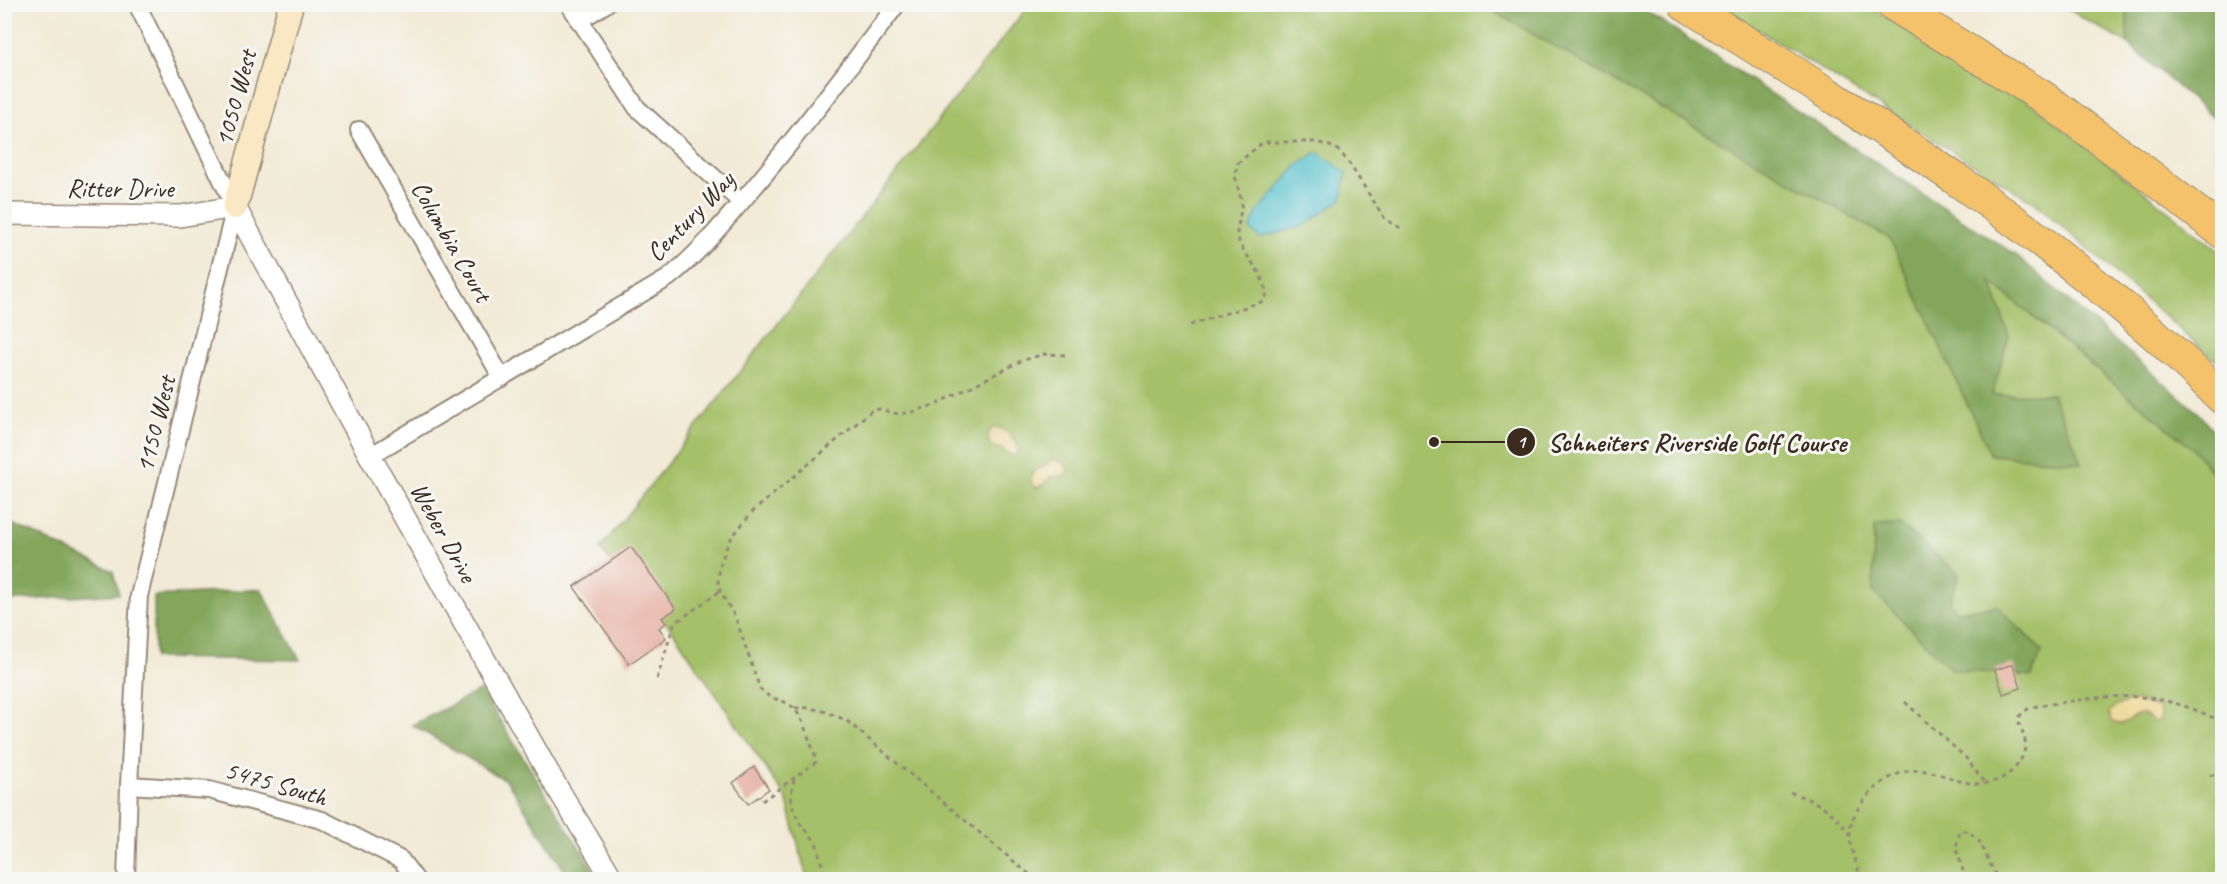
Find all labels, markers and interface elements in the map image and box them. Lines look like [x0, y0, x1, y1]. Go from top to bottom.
street label: 1050 West [207, 44, 265, 150]
street label: Century Way [639, 163, 743, 269]
street label: Ritter Drive [67, 172, 176, 205]
street label: Columbia Court [404, 175, 501, 310]
street label: 1150 West [128, 370, 184, 476]
callout: Schneiters Riverside Golf Course [1506, 420, 1858, 464]
text: Schneiters Riverside Golf Course [1548, 425, 1848, 459]
text: 1 [1517, 431, 1527, 453]
street label: Weber Drive [403, 477, 486, 590]
street label: 5475 South [221, 753, 332, 814]

